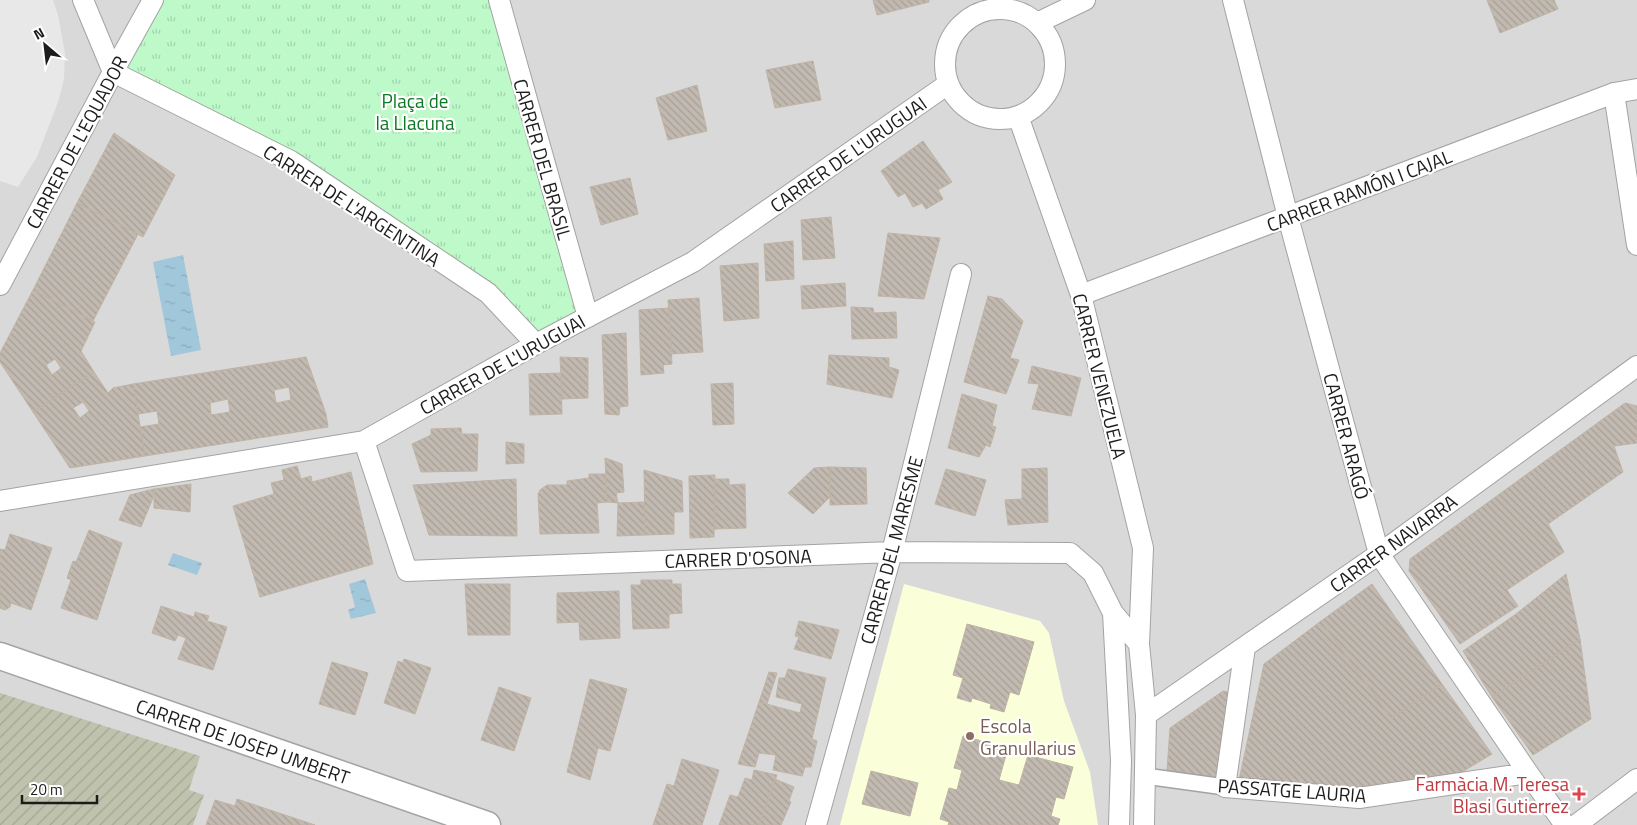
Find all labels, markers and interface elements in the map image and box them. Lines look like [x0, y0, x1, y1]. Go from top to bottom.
north arrow [20, 20, 70, 70]
text: N [29, 22, 48, 45]
street label: CARRER DE L'EQUADOR [18, 50, 134, 234]
street label: CARRER DEL BRASIL [506, 75, 580, 243]
park label: Plaça de la Llacuna [375, 86, 455, 137]
street label: CARRER DE L'URUGUAI [764, 89, 932, 219]
street label: CARRER DE L'ARGENTINA [258, 137, 446, 273]
street label: CARRER RAMÓN I CAJAL [1262, 141, 1456, 239]
street label: CARRER VENEZUELA [1065, 290, 1135, 462]
street label: CARRER DE L'URUGUAI [414, 306, 590, 422]
street label: CARRER ARAGÓ [1316, 370, 1378, 502]
street label: CARRER DEL MARESME [852, 453, 930, 647]
street label: CARRER NAVARRA [1323, 487, 1463, 599]
street label: CARRER D'OSONA [664, 541, 812, 575]
street label: CARRER DE JOSEP UMBERT [132, 691, 354, 791]
place label: Escola Granullarius [980, 711, 1076, 762]
marker: Escola Granullarius [964, 730, 976, 742]
place label: Farmàcia M. Teresa Blasi Gutierrez [1416, 769, 1569, 820]
street label: PASSATGE LAURIA [1217, 770, 1367, 810]
scale bar [22, 772, 98, 804]
text: 20 m [30, 778, 63, 801]
marker: Farmàcia M. Teresa Blasi Gutierrez [1573, 788, 1585, 800]

